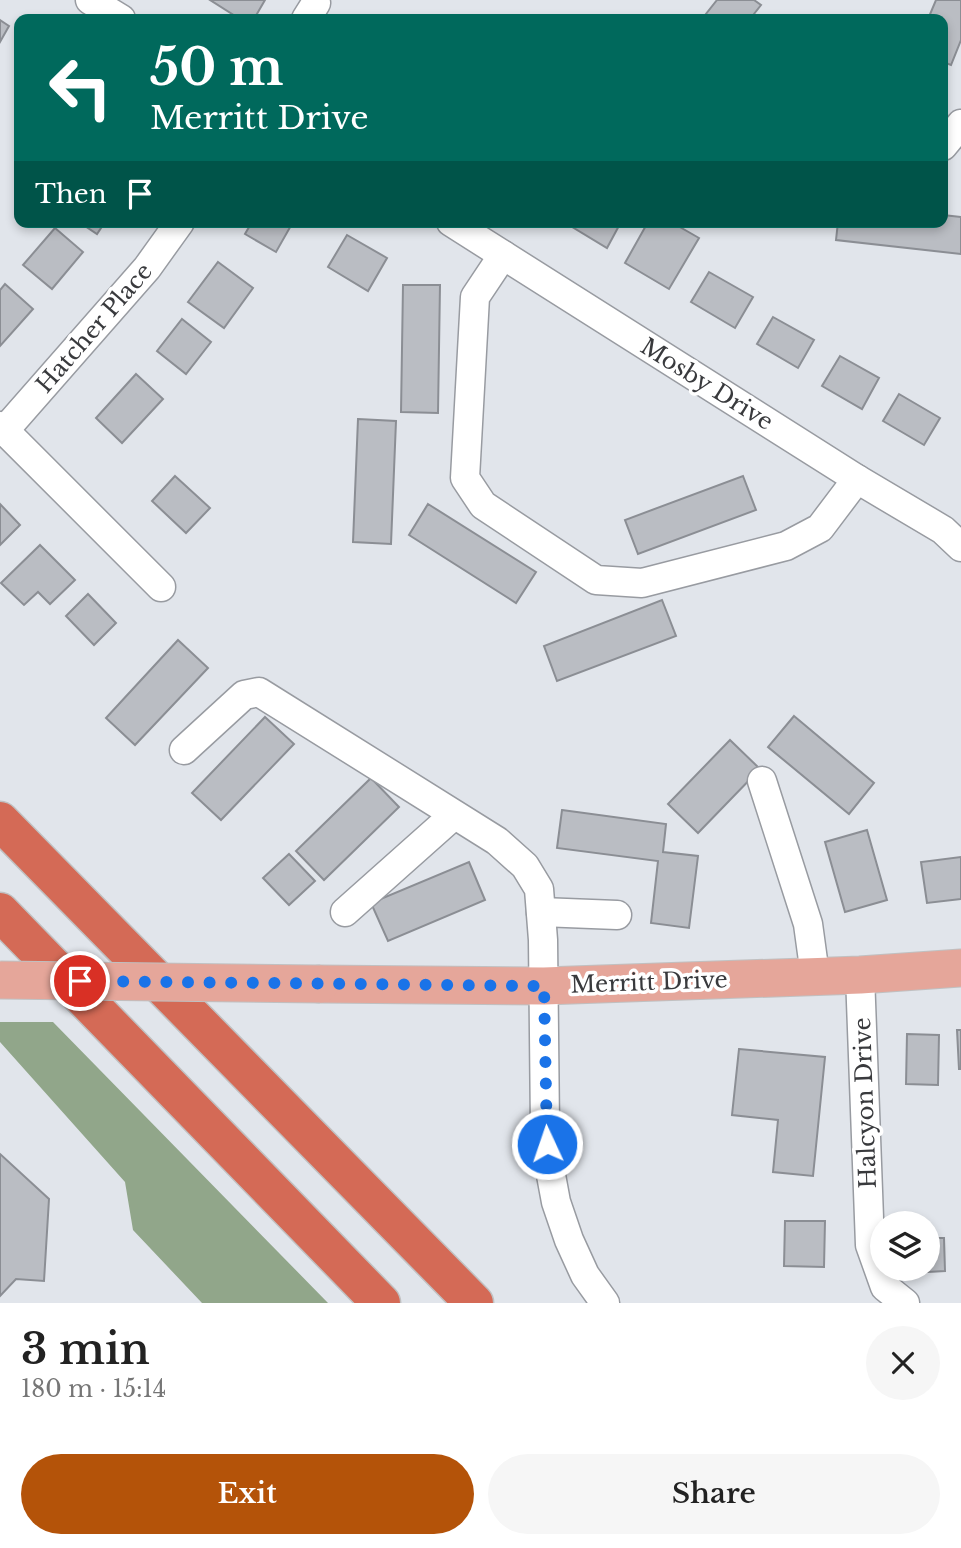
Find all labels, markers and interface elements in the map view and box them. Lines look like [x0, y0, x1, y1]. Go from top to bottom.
text: 50 m [150, 37, 283, 98]
icon: left [35, 42, 126, 133]
text: Merritt Drive [150, 98, 369, 138]
icon: arrive [121, 175, 159, 213]
text: Then [35, 178, 107, 210]
street label: Hatcher Place [30, 257, 158, 399]
street label: Mosby Drive [636, 332, 778, 436]
pin [50, 951, 110, 1011]
icon: arrive [61, 962, 99, 1000]
street label: Merritt Drive [570, 965, 728, 999]
street label: Halcyon Drive [848, 1017, 882, 1189]
position arrow [510, 1107, 584, 1181]
map controls [870, 1211, 940, 1281]
button: layers [870, 1211, 940, 1281]
text: 3 min [21, 1323, 150, 1375]
button: close [866, 1326, 940, 1400]
text: 180 m · 15:14 [21, 1375, 166, 1403]
button: Exit [21, 1454, 474, 1534]
button: Share [488, 1454, 940, 1534]

